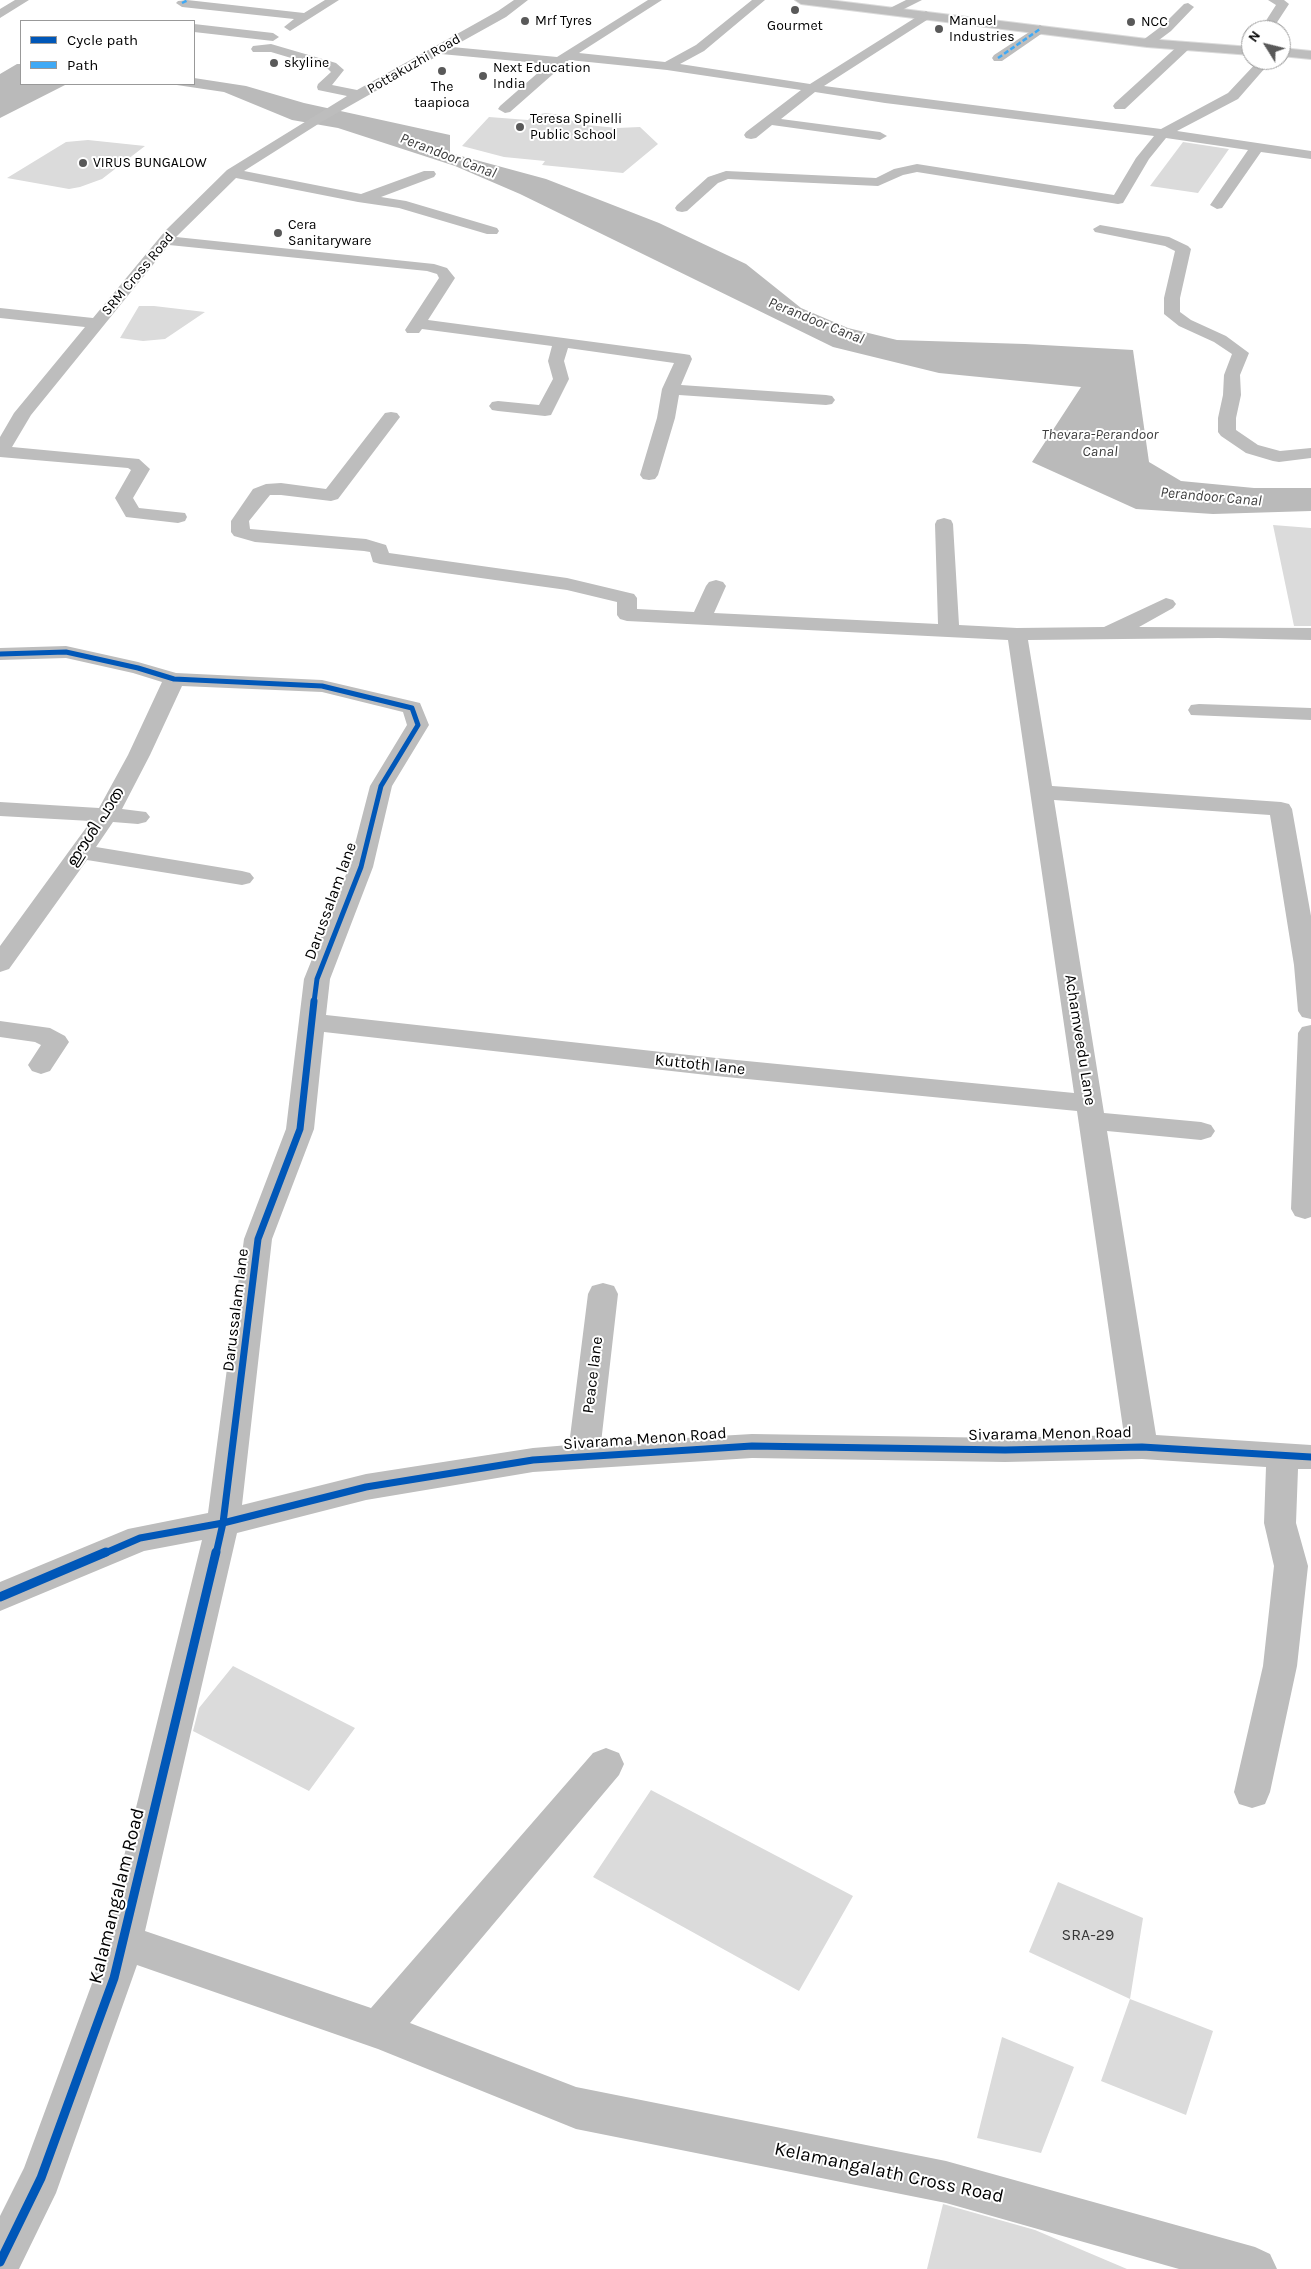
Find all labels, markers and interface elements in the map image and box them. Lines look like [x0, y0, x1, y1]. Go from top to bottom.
marker: Gourmet [789, 4, 801, 16]
place label: Mrf Tyres [535, 13, 592, 29]
place label: Manuel Industries [949, 13, 1015, 46]
place label: NCC [1141, 14, 1168, 30]
marker: Mrf Tyres [519, 15, 531, 27]
marker: NCC [1125, 16, 1137, 28]
place label: Gourmet [767, 18, 823, 34]
legend [20, 20, 195, 85]
north arrow [1241, 20, 1291, 70]
marker: Manuel Industries [933, 23, 945, 35]
text: N [1244, 27, 1264, 46]
text: Cycle path [67, 31, 138, 49]
street label: Pottakuzhi Road [364, 31, 464, 97]
place label: skyline [284, 55, 329, 71]
text: Path [67, 56, 98, 74]
marker: skyline [268, 57, 280, 69]
place label: Next Education India [493, 60, 591, 92]
marker: The taapioca [436, 65, 448, 77]
marker: Next Education India [477, 70, 489, 82]
place label: The taapioca [414, 79, 470, 111]
place label: Teresa Spinelli Public School [530, 111, 622, 144]
marker: Teresa Spinelli Public School [514, 121, 526, 133]
water label: Perandoor Canal [397, 129, 499, 183]
place label: VIRUS BUNGALOW [93, 155, 207, 171]
marker: VIRUS BUNGALOW [77, 157, 89, 169]
place label: Cera Sanitaryware [288, 217, 371, 250]
marker: Cera Sanitaryware [272, 227, 284, 239]
street label: SRM Cross Road [98, 229, 178, 319]
water label: Perandoor Canal [765, 294, 867, 348]
water label: Thevara-Perandoor Canal [1042, 426, 1158, 461]
water label: Perandoor Canal [1160, 484, 1262, 510]
street label: ഈശി പാത [63, 784, 129, 870]
street label: Darussalam lane [301, 840, 361, 962]
street label: Achamveedu Lane [1060, 973, 1100, 1107]
street label: Kuttoth lane [654, 1051, 746, 1079]
street label: Darussalam lane [219, 1247, 253, 1373]
street label: Peace lane [579, 1335, 607, 1415]
street label: Sivarama Menon Road [968, 1423, 1132, 1445]
street label: Sivarama Menon Road [563, 1424, 727, 1454]
street label: Kalamangalam Road [84, 1806, 150, 1986]
house number: SRA-29 [1062, 1925, 1114, 1945]
street label: Kelamangalath Cross Road [772, 2138, 1006, 2208]

